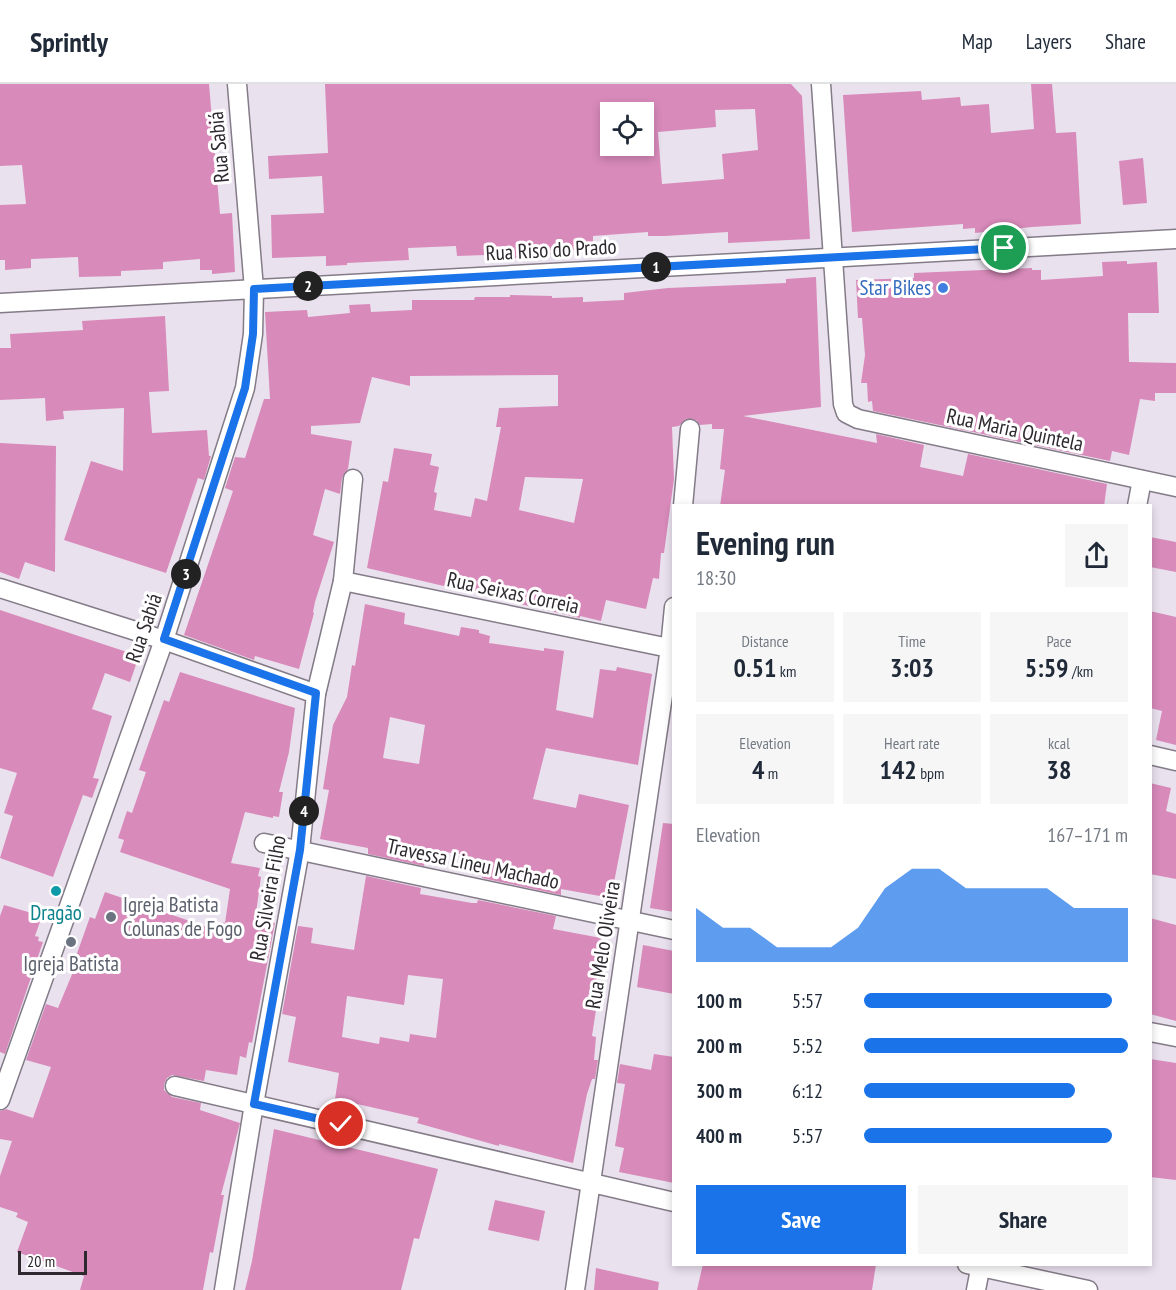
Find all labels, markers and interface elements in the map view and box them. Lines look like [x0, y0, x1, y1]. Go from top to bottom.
text: Sprintly [30, 23, 108, 60]
text: Map [962, 28, 993, 55]
text: Layers [1026, 28, 1072, 55]
text: Share [1105, 28, 1146, 55]
map controls [600, 102, 654, 156]
button: locate [600, 102, 654, 156]
street label: Rua Sabiá [202, 110, 235, 184]
pin [978, 222, 1029, 273]
icon: arrive [987, 231, 1020, 264]
street label: Rua Riso do Prado [485, 233, 617, 266]
pin: 1 [641, 252, 671, 282]
text: 1 [652, 257, 660, 277]
pin: 2 [293, 271, 323, 301]
place label: Star Bikes [859, 274, 931, 301]
text: 2 [304, 276, 312, 296]
marker: Star Bikes [936, 281, 950, 295]
street label: Rua Maria Quintela [944, 402, 1086, 457]
text: Evening run [696, 521, 835, 564]
button: share [1065, 524, 1128, 587]
pin: 3 [171, 559, 201, 589]
text: 3 [182, 564, 190, 584]
street label: Rua Seixas Correia [445, 565, 582, 620]
text: 18:30 [696, 565, 736, 591]
street label: Rua Sabiá [119, 590, 168, 666]
text: Distance [741, 631, 789, 651]
text: Time [898, 631, 926, 651]
text: Pace [1046, 631, 1072, 651]
text: 0.51 [734, 651, 776, 684]
text: 3:03 [890, 651, 934, 684]
text: 5:59 [1025, 651, 1069, 684]
text: km [776, 661, 796, 681]
text: /km [1069, 661, 1093, 681]
text: Elevation [739, 733, 791, 753]
text: Heart rate [884, 733, 940, 753]
text: kcal [1048, 733, 1070, 753]
text: 4 [752, 753, 764, 786]
text: 142 [879, 753, 917, 786]
text: 38 [1047, 753, 1071, 786]
text: m [764, 763, 778, 783]
text: bpm [917, 763, 945, 783]
pin: 4 [289, 796, 319, 826]
text: 4 [300, 801, 308, 821]
text: Elevation [696, 822, 760, 848]
text: 167–171 m [1047, 822, 1128, 848]
street label: Travessa Lineu Machado [385, 832, 562, 895]
street label: Rua Silveira Filho [243, 833, 292, 963]
street label: Rua Melo Oliveira [579, 879, 626, 1011]
marker: Dragão [49, 884, 63, 898]
place label: Igreja Batista Colunas de Fogo [123, 891, 242, 942]
place label: Dragão [30, 899, 82, 926]
marker: Igreja Batista Colunas de Fogo [104, 910, 118, 924]
marker: Igreja Batista [64, 935, 78, 949]
place label: Igreja Batista [23, 950, 119, 977]
text: 100 m [696, 988, 742, 1014]
text: 5:57 [792, 988, 823, 1014]
text: 200 m [696, 1033, 742, 1059]
text: 5:52 [792, 1033, 823, 1059]
text: 300 m [696, 1078, 742, 1104]
text: 6:12 [792, 1078, 823, 1104]
pin [315, 1098, 366, 1149]
icon: check [324, 1107, 357, 1140]
text: 400 m [696, 1123, 742, 1149]
text: 5:57 [792, 1123, 823, 1149]
button: Save [696, 1185, 906, 1254]
button: Share [918, 1185, 1128, 1254]
scale bar [18, 1248, 87, 1276]
text: 20 m [27, 1251, 55, 1271]

